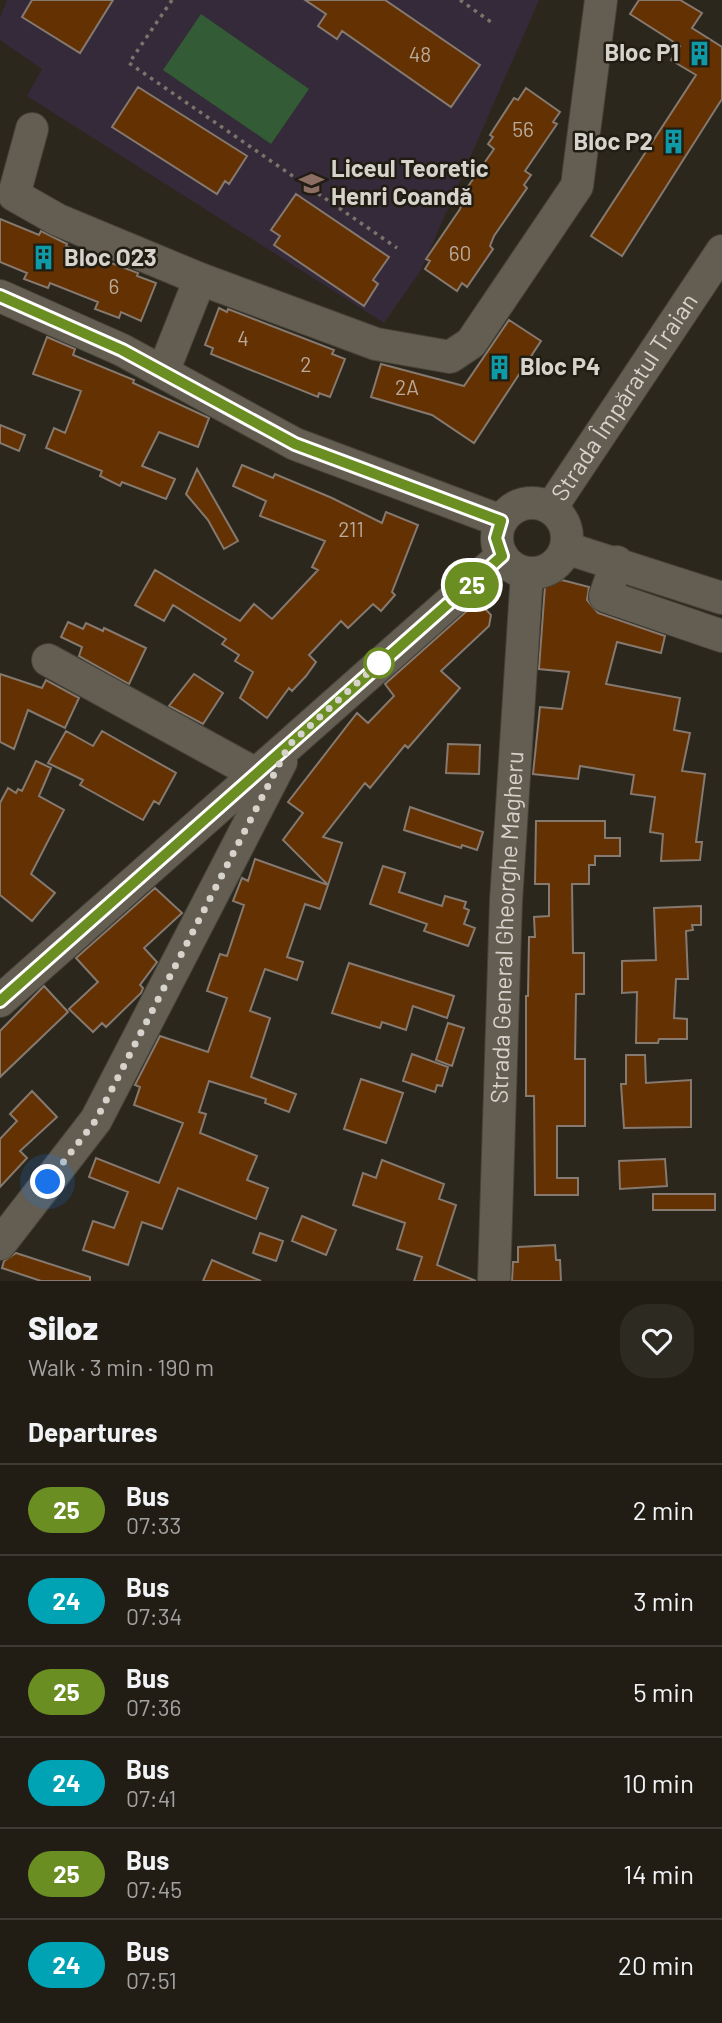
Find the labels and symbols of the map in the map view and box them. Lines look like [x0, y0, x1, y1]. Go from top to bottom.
place label: Bloc P1 [604, 37, 679, 66]
building icon: Bloc P1 [685, 39, 713, 67]
house number: 48 [409, 41, 431, 66]
house number: 56 [512, 116, 534, 141]
place label: Bloc P2 [573, 126, 653, 155]
building icon: Bloc P2 [659, 128, 687, 156]
place label: Liceul Teoretic Henri Coandă [331, 153, 489, 210]
school or university icon: Liceul Teoretic Henri Coandă [297, 169, 325, 197]
house number: 60 [449, 240, 471, 265]
place label: Bloc O23 [64, 242, 157, 271]
building icon: Bloc O23 [30, 244, 58, 272]
house number: 6 [109, 273, 119, 298]
street label: Strada Împăratul Traian [544, 287, 703, 506]
house number: 4 [237, 325, 249, 350]
house number: 2 [300, 351, 312, 376]
place label: Bloc P4 [520, 351, 601, 380]
building icon: Bloc P4 [486, 353, 514, 381]
house number: 2A [395, 374, 419, 399]
house number: 211 [338, 516, 364, 541]
line badge: 25 [440, 562, 504, 608]
unlabelled marker [364, 648, 394, 678]
street label: Strada General Gheorghe Magheru [484, 750, 529, 1104]
your location [30, 1164, 65, 1199]

